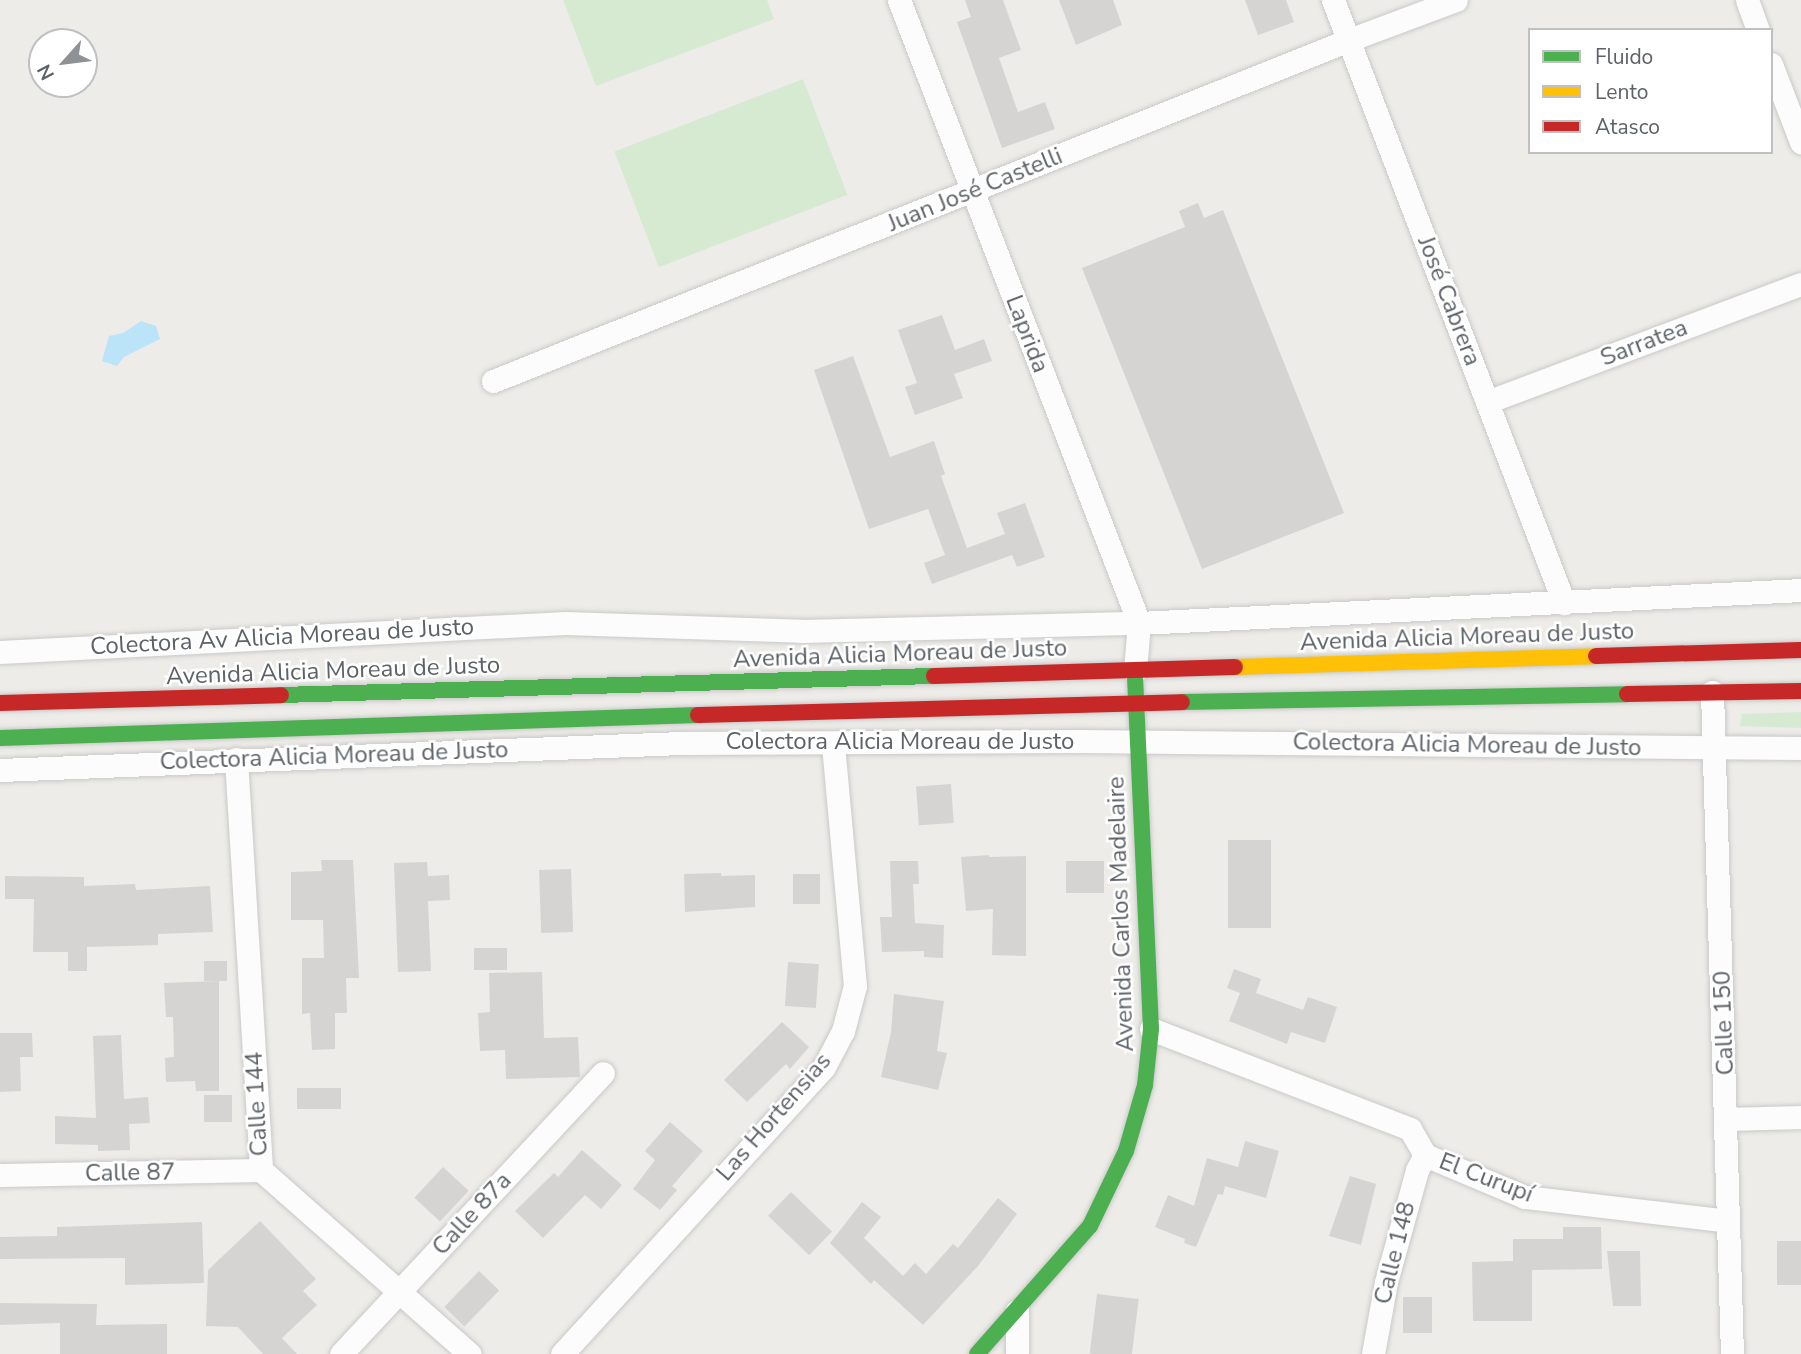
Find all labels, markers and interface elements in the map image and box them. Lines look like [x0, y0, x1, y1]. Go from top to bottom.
north arrow [28, 28, 98, 98]
legend [1528, 28, 1773, 154]
text: Fluido [1595, 43, 1653, 71]
text: N [31, 60, 61, 84]
text: Lento [1595, 78, 1648, 106]
text: Atasco [1595, 113, 1660, 141]
street label: Juan José Castelli [883, 142, 1067, 238]
street label: José Cabrera [1411, 232, 1487, 370]
street label: Laprida [999, 291, 1055, 377]
street label: Sarratea [1596, 313, 1692, 373]
street label: Colectora Av Alicia Moreau de Justo [89, 613, 475, 661]
street label: Avenida Alicia Moreau de Justo [1299, 617, 1635, 657]
street label: Avenida Alicia Moreau de Justo [732, 634, 1068, 674]
street label: Avenida Alicia Moreau de Justo [165, 651, 501, 691]
street label: Colectora Alicia Moreau de Justo [726, 728, 1074, 756]
street label: Colectora Alicia Moreau de Justo [1292, 728, 1642, 762]
street label: Colectora Alicia Moreau de Justo [159, 736, 509, 776]
street label: Avenida Carlos Madelaire [1102, 776, 1140, 1052]
street label: Calle 150 [1708, 970, 1740, 1076]
street label: Las Hortensias [711, 1047, 837, 1187]
street label: Calle 144 [240, 1051, 274, 1157]
street label: El Curupí [1435, 1147, 1537, 1209]
street label: Calle 87 [85, 1158, 175, 1188]
street label: Calle 87a [426, 1167, 518, 1261]
street label: Calle 148 [1368, 1199, 1422, 1307]

